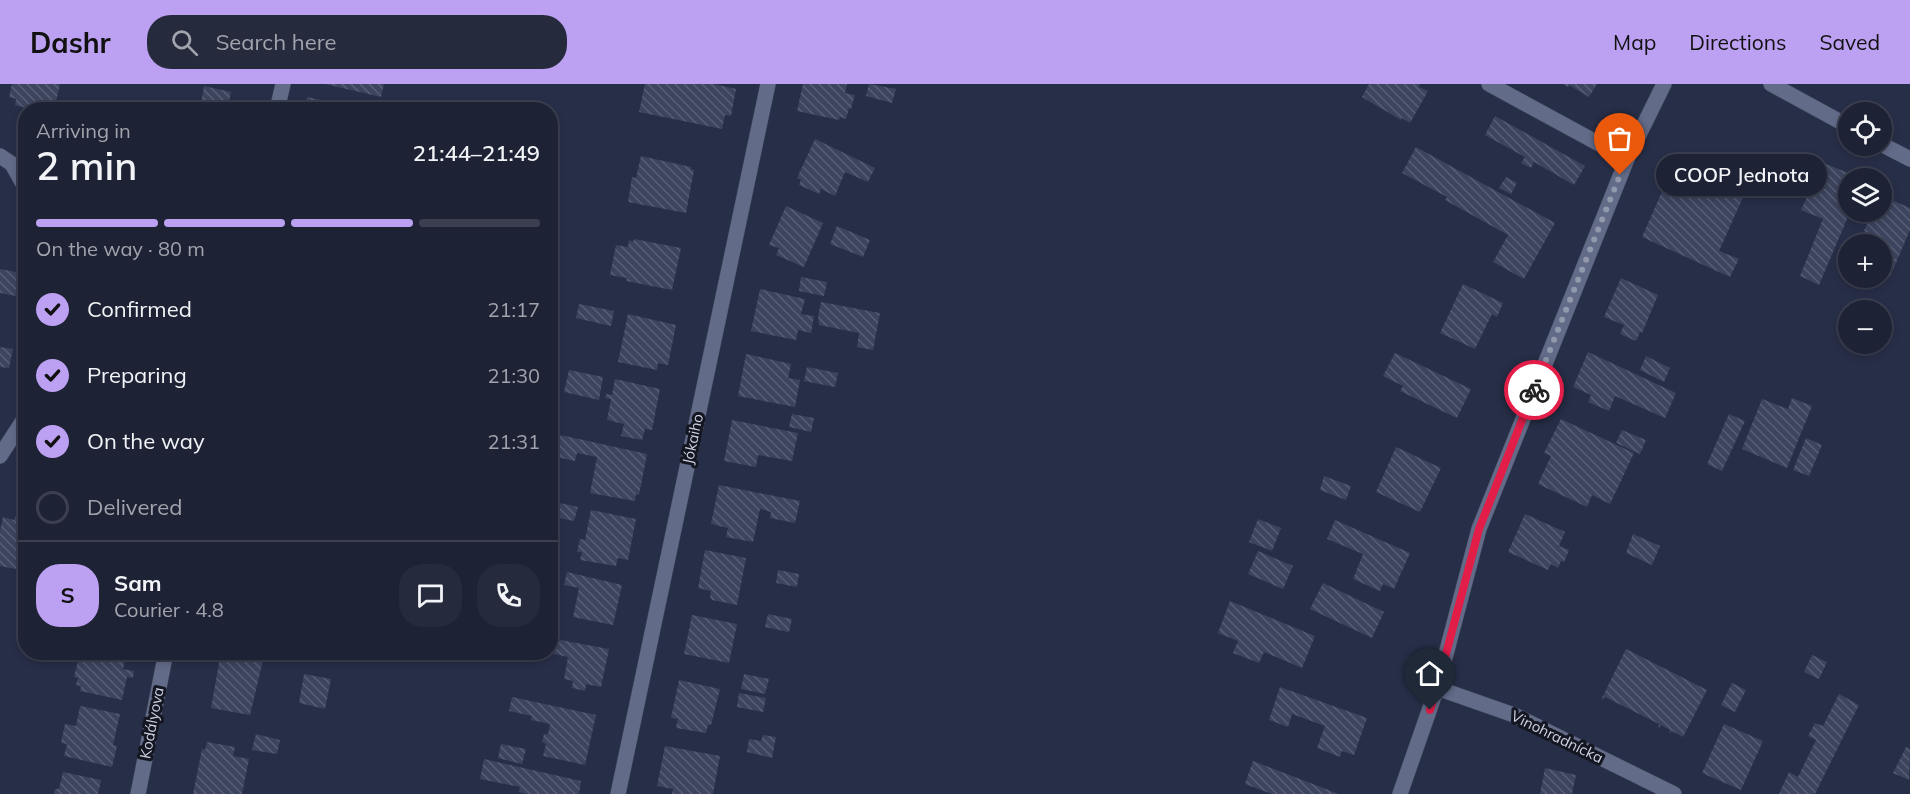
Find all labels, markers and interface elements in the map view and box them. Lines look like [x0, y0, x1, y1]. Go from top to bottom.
search box [147, 15, 567, 69]
text: Dashr [30, 25, 111, 60]
icon: search [168, 26, 201, 59]
text: Search here [216, 28, 337, 56]
text: Map [1613, 29, 1656, 55]
text: Directions [1689, 29, 1786, 55]
text: Saved [1819, 29, 1880, 55]
map controls [1838, 102, 1892, 354]
button: locate [1838, 102, 1892, 156]
pin [1594, 113, 1645, 175]
text: Arriving in [36, 118, 131, 143]
icon: bag [1603, 122, 1636, 155]
text: 21:44–21:49 [413, 139, 540, 167]
text: 2 min [36, 141, 137, 190]
callout: COOP Jednota [1656, 154, 1827, 196]
text: COOP Jednota [1674, 162, 1809, 187]
button: layers [1838, 168, 1892, 222]
button: + [1838, 234, 1892, 288]
text: On the way · 80 m [36, 236, 205, 261]
icon: check [36, 293, 69, 326]
text: Confirmed [87, 295, 192, 323]
text: 21:17 [487, 297, 540, 322]
button: − [1838, 300, 1892, 354]
icon: check [36, 359, 69, 392]
courier [1504, 360, 1564, 420]
text: Preparing [87, 361, 187, 389]
text: 21:30 [487, 363, 540, 388]
icon: bike [1518, 374, 1551, 407]
street label: Jókaiho [678, 412, 707, 466]
icon: check [36, 425, 69, 458]
text: On the way [87, 427, 205, 455]
text: 21:31 [487, 429, 540, 454]
text: Delivered [87, 493, 182, 521]
button: chat [399, 564, 462, 627]
button: phone [477, 564, 540, 627]
text: Sam [114, 569, 162, 597]
text: S [60, 581, 75, 609]
text: Courier · 4.8 [114, 597, 224, 622]
pin [1404, 648, 1455, 710]
icon: home [1413, 657, 1446, 690]
street label: Kodályova [135, 685, 168, 760]
street label: Vinohradnícka [1508, 706, 1606, 767]

